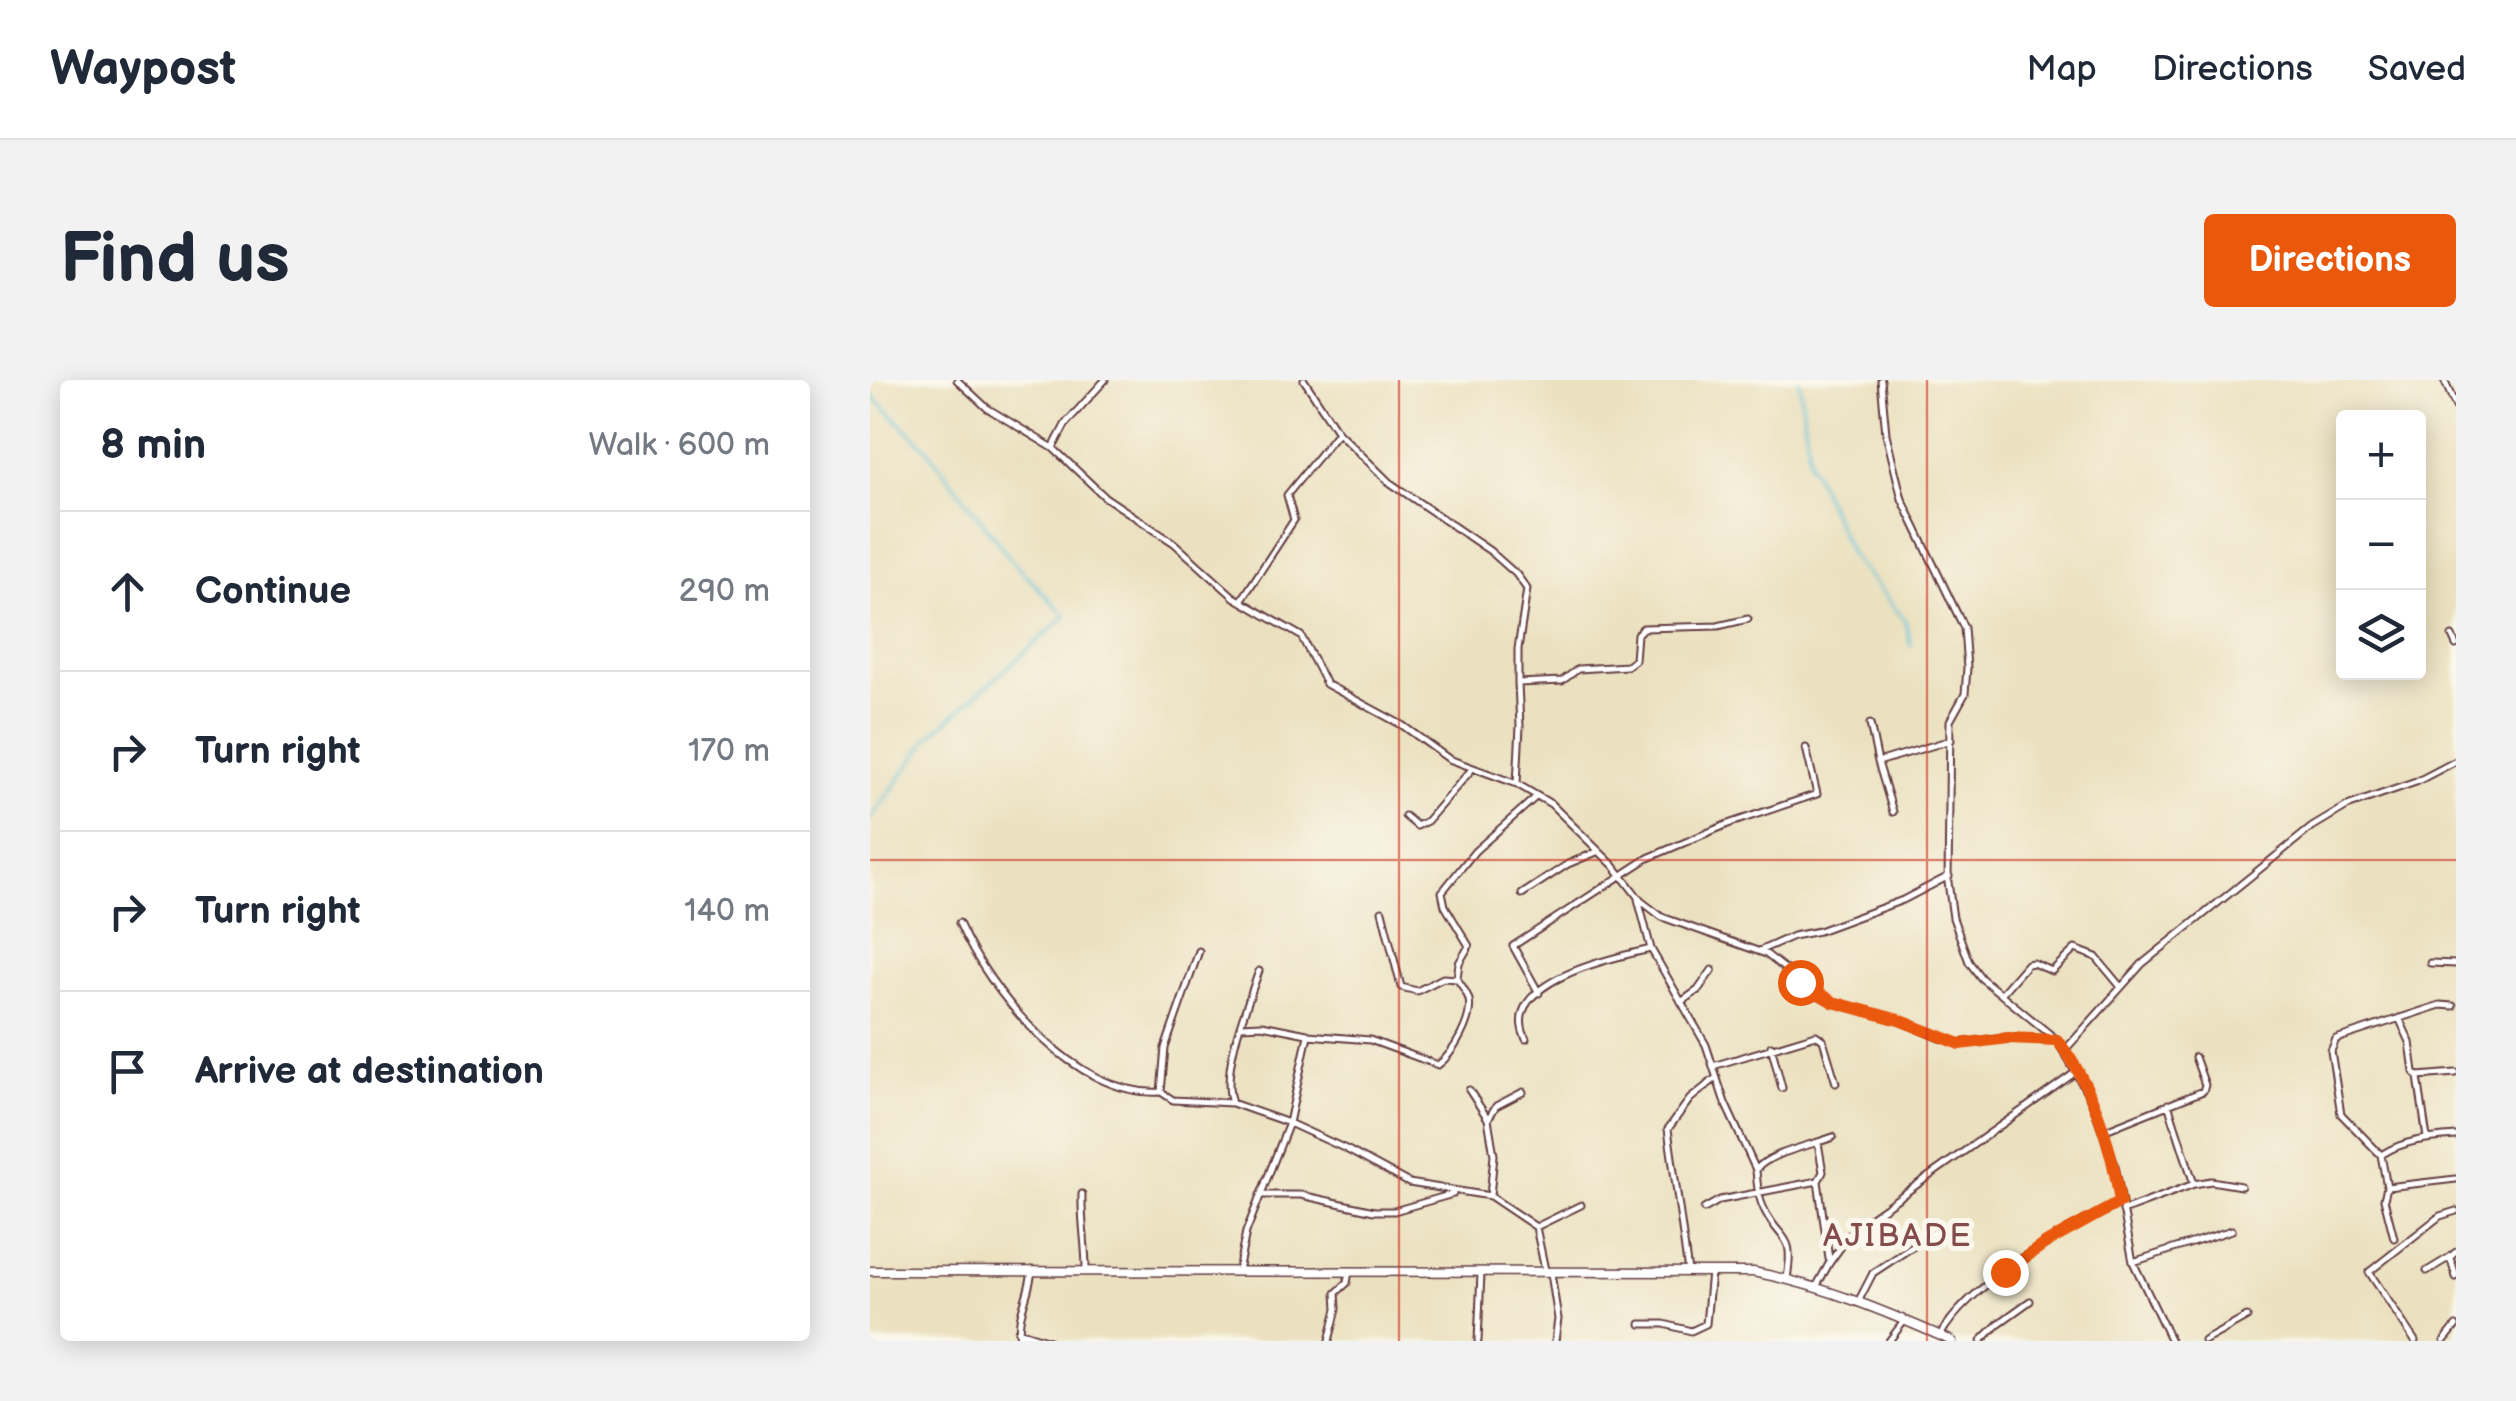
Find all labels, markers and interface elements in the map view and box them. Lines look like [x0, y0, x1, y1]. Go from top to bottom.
text: Waypost [50, 41, 236, 98]
text: Map [2027, 48, 2097, 91]
text: Directions [2152, 48, 2313, 91]
text: Saved [2368, 48, 2466, 91]
button: Directions [2204, 214, 2456, 307]
text: Find us [60, 218, 290, 302]
map controls [2336, 410, 2426, 680]
button: + [2336, 410, 2426, 500]
text: 8 min [100, 420, 206, 471]
text: Walk · 600 m [589, 426, 770, 465]
button: − [2336, 500, 2426, 590]
icon: ahead [100, 564, 155, 619]
text: Continue [195, 569, 351, 614]
text: 290 m [679, 572, 770, 611]
button: layers [2336, 590, 2426, 680]
icon: right [100, 724, 155, 779]
text: Turn right [195, 729, 360, 774]
text: 170 m [688, 732, 770, 771]
icon: right [100, 884, 155, 939]
text: Turn right [195, 889, 360, 934]
text: 140 m [684, 892, 770, 931]
route start [1778, 960, 1824, 1006]
icon: arrive [100, 1044, 155, 1099]
text: Arrive at destination [195, 1049, 544, 1094]
district label: AJIBADE [1823, 1217, 1973, 1256]
route end [1983, 1250, 2029, 1296]

